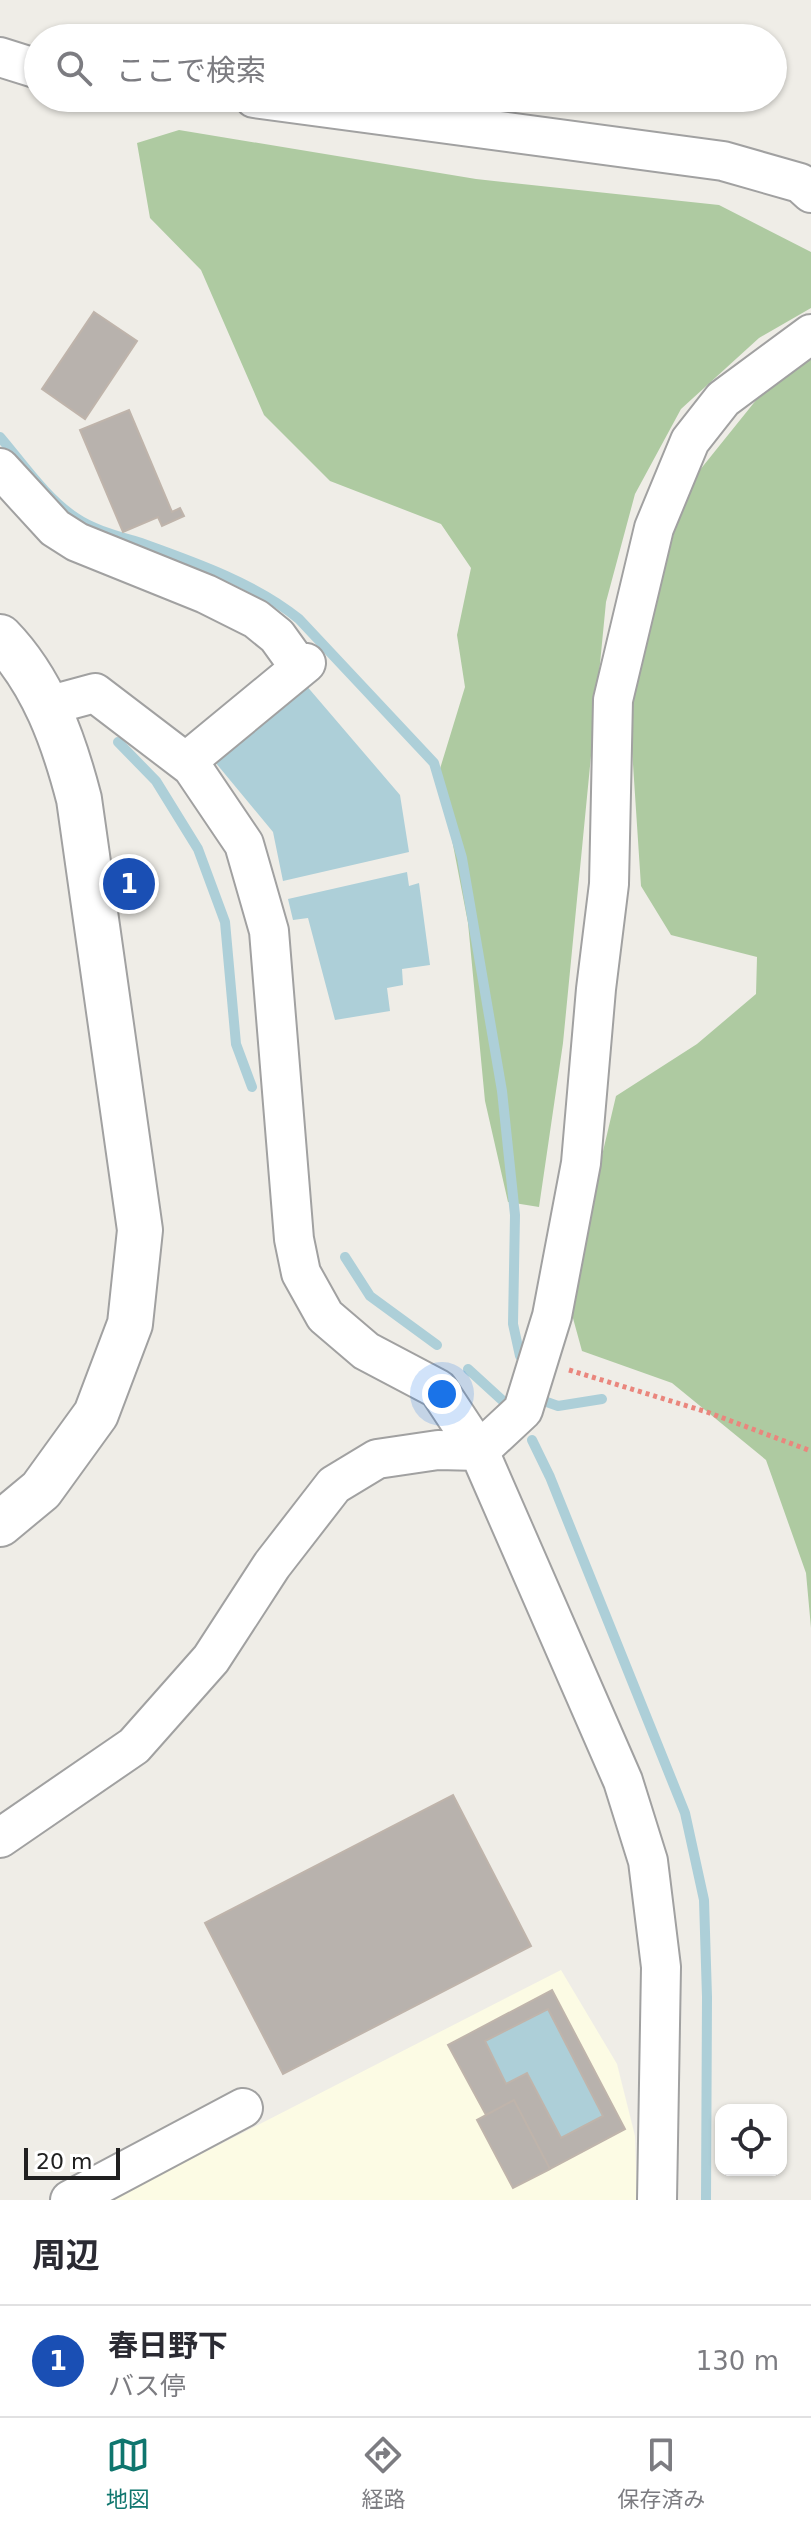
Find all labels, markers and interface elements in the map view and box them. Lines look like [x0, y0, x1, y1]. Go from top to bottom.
search box [24, 24, 787, 112]
icon: search [52, 46, 96, 90]
text: ここで検索 [116, 53, 266, 88]
pin: 1 [103, 854, 155, 914]
your location [422, 1374, 462, 1414]
map controls [715, 2104, 787, 2176]
button: locate [715, 2104, 787, 2176]
scale bar [24, 2144, 120, 2180]
text: 20 m [36, 2149, 92, 2174]
text: 周辺 [32, 2235, 100, 2275]
text: 春日野下 [108, 2328, 228, 2363]
text: 1 [49, 2346, 67, 2376]
text: 130 m [696, 2346, 779, 2376]
text: バス停 [108, 2371, 186, 2401]
tab: 地図 [106, 2433, 150, 2513]
tab: 経路 [361, 2433, 405, 2513]
tab: 保存済み [617, 2433, 705, 2513]

